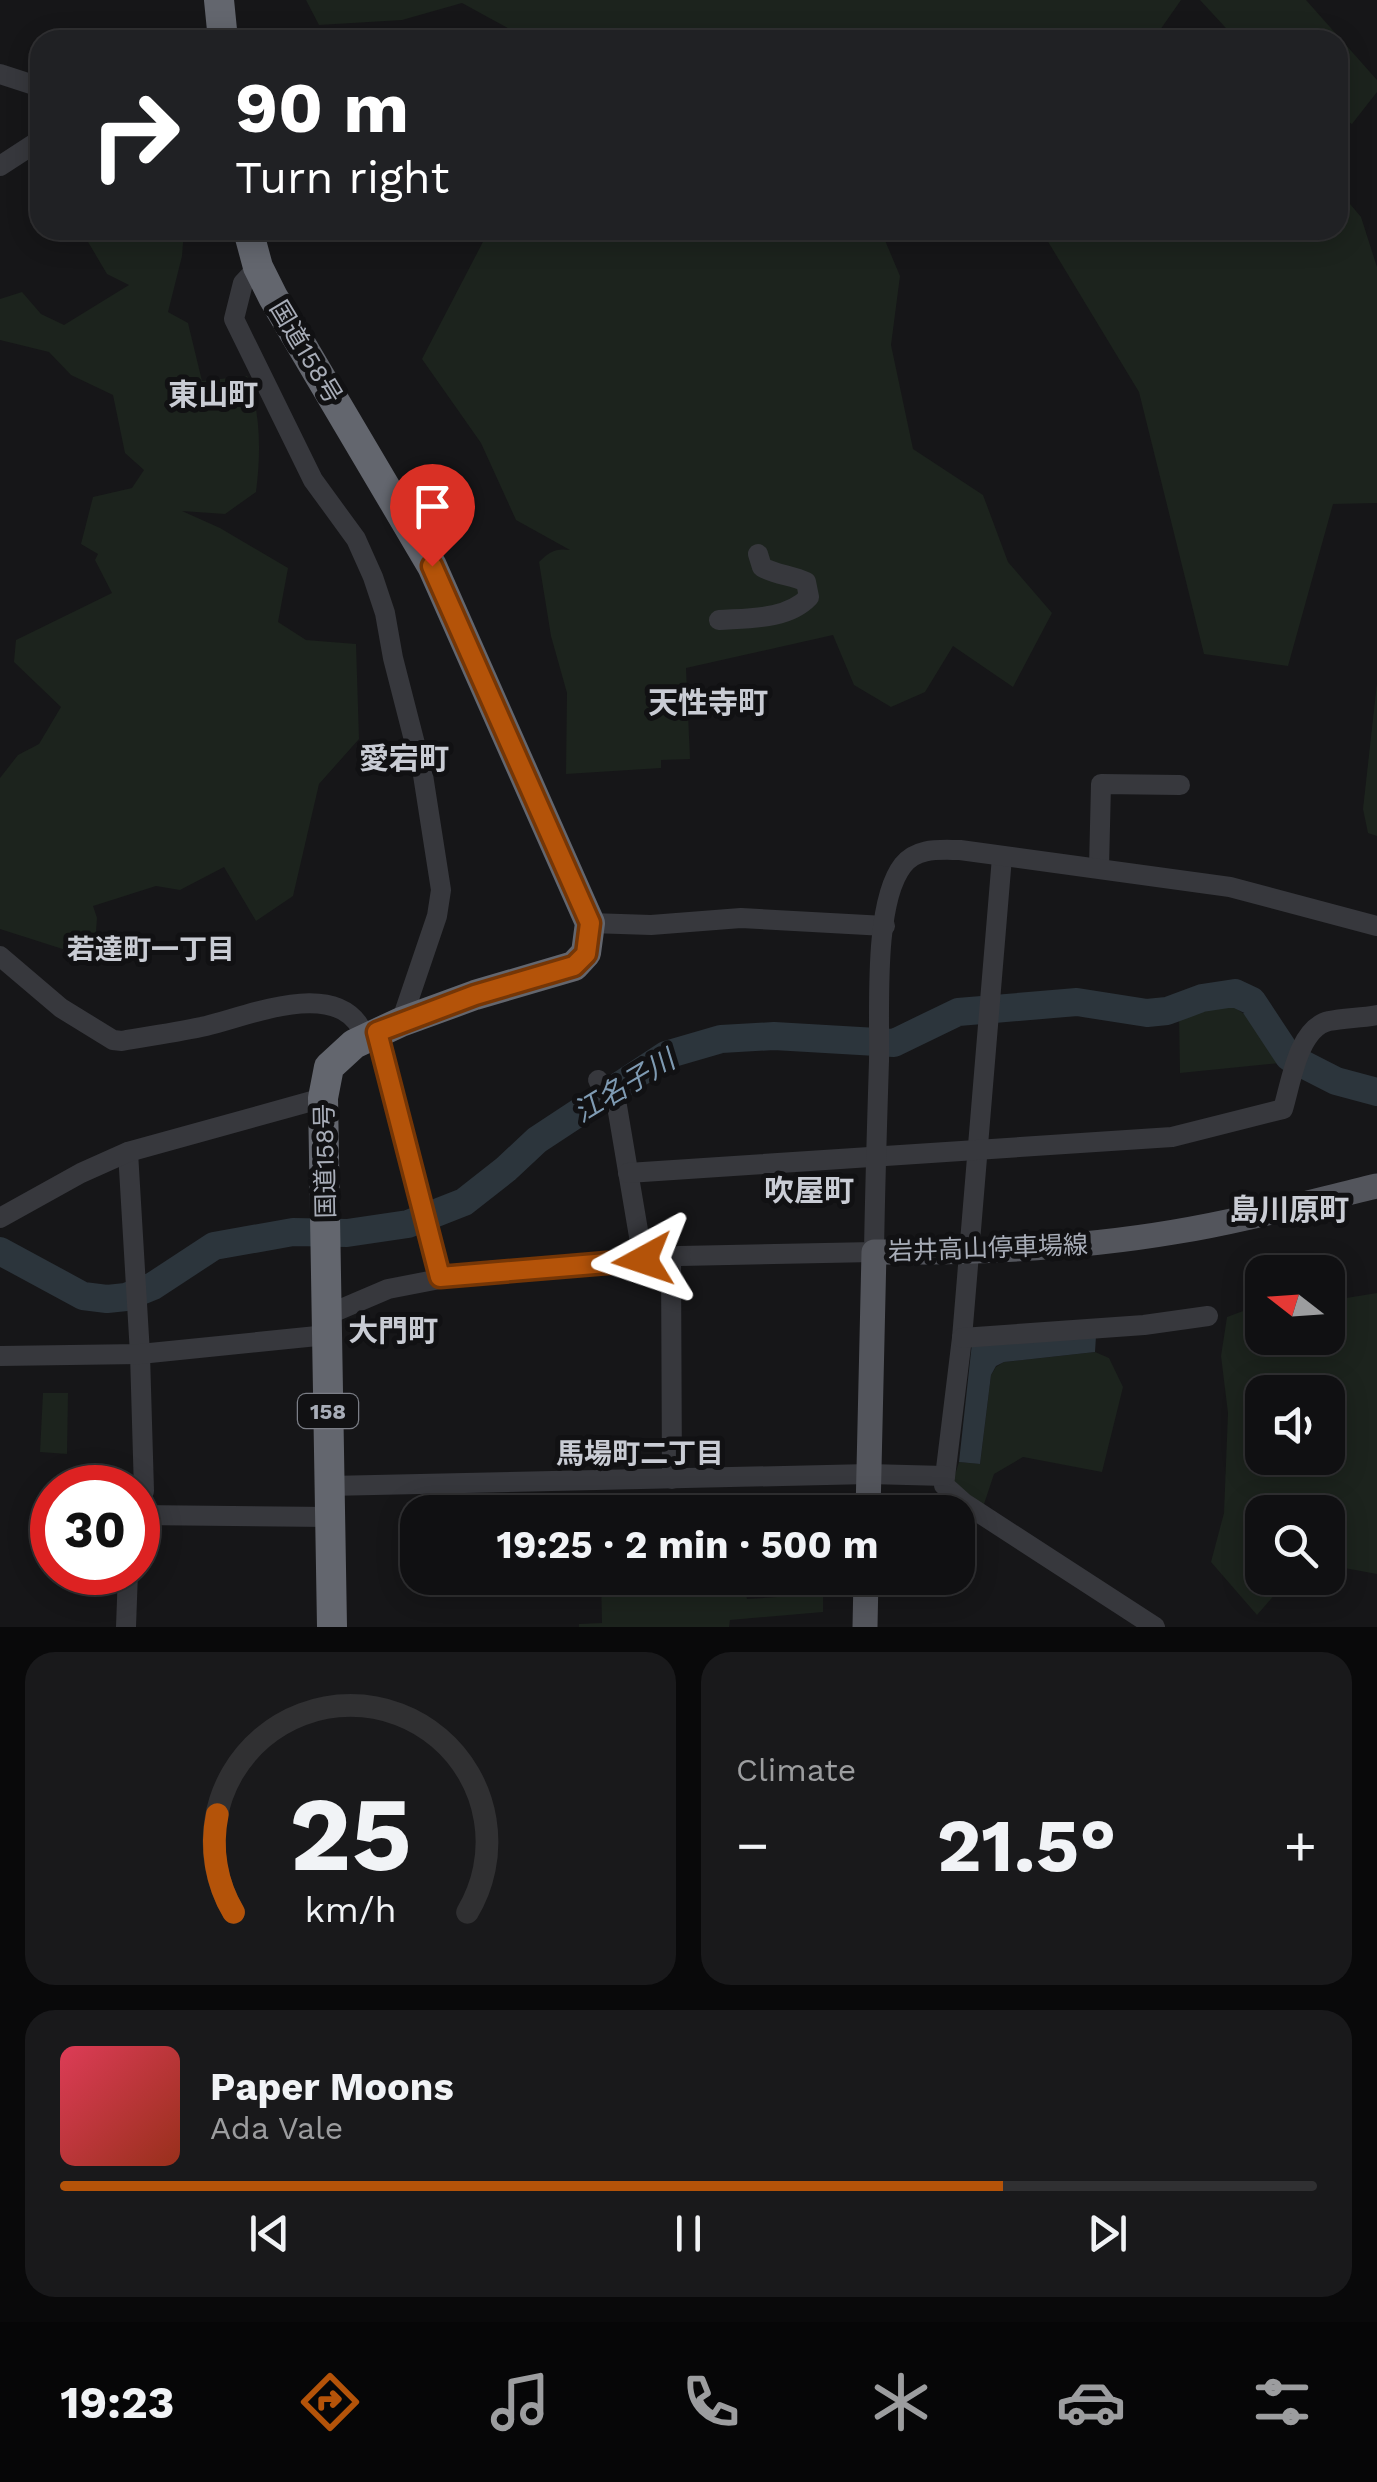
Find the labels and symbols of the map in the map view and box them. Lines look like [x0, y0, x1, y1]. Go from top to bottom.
street label: 国道158号 [264, 295, 348, 409]
district label: 東山町 [168, 377, 258, 412]
pin [390, 464, 475, 567]
district label: 天性寺町 [648, 685, 768, 720]
district label: 愛宕町 [359, 741, 449, 776]
district label: 若達町一丁目 [67, 933, 235, 966]
water label: 江名子川 [567, 1041, 683, 1129]
street label: 国道158号 [310, 1103, 340, 1219]
district label: 吹屋町 [764, 1173, 854, 1208]
district label: 島川原町 [1229, 1192, 1349, 1227]
position arrow [591, 1208, 695, 1312]
street label: 岩井高山停車場線 [888, 1230, 1088, 1266]
north arrow [1245, 1255, 1345, 1355]
district label: 大門町 [348, 1313, 438, 1348]
road number: 158 [298, 1394, 358, 1428]
district label: 馬場町二丁目 [556, 1437, 724, 1470]
speed limit sign: 30 [30, 1465, 160, 1595]

